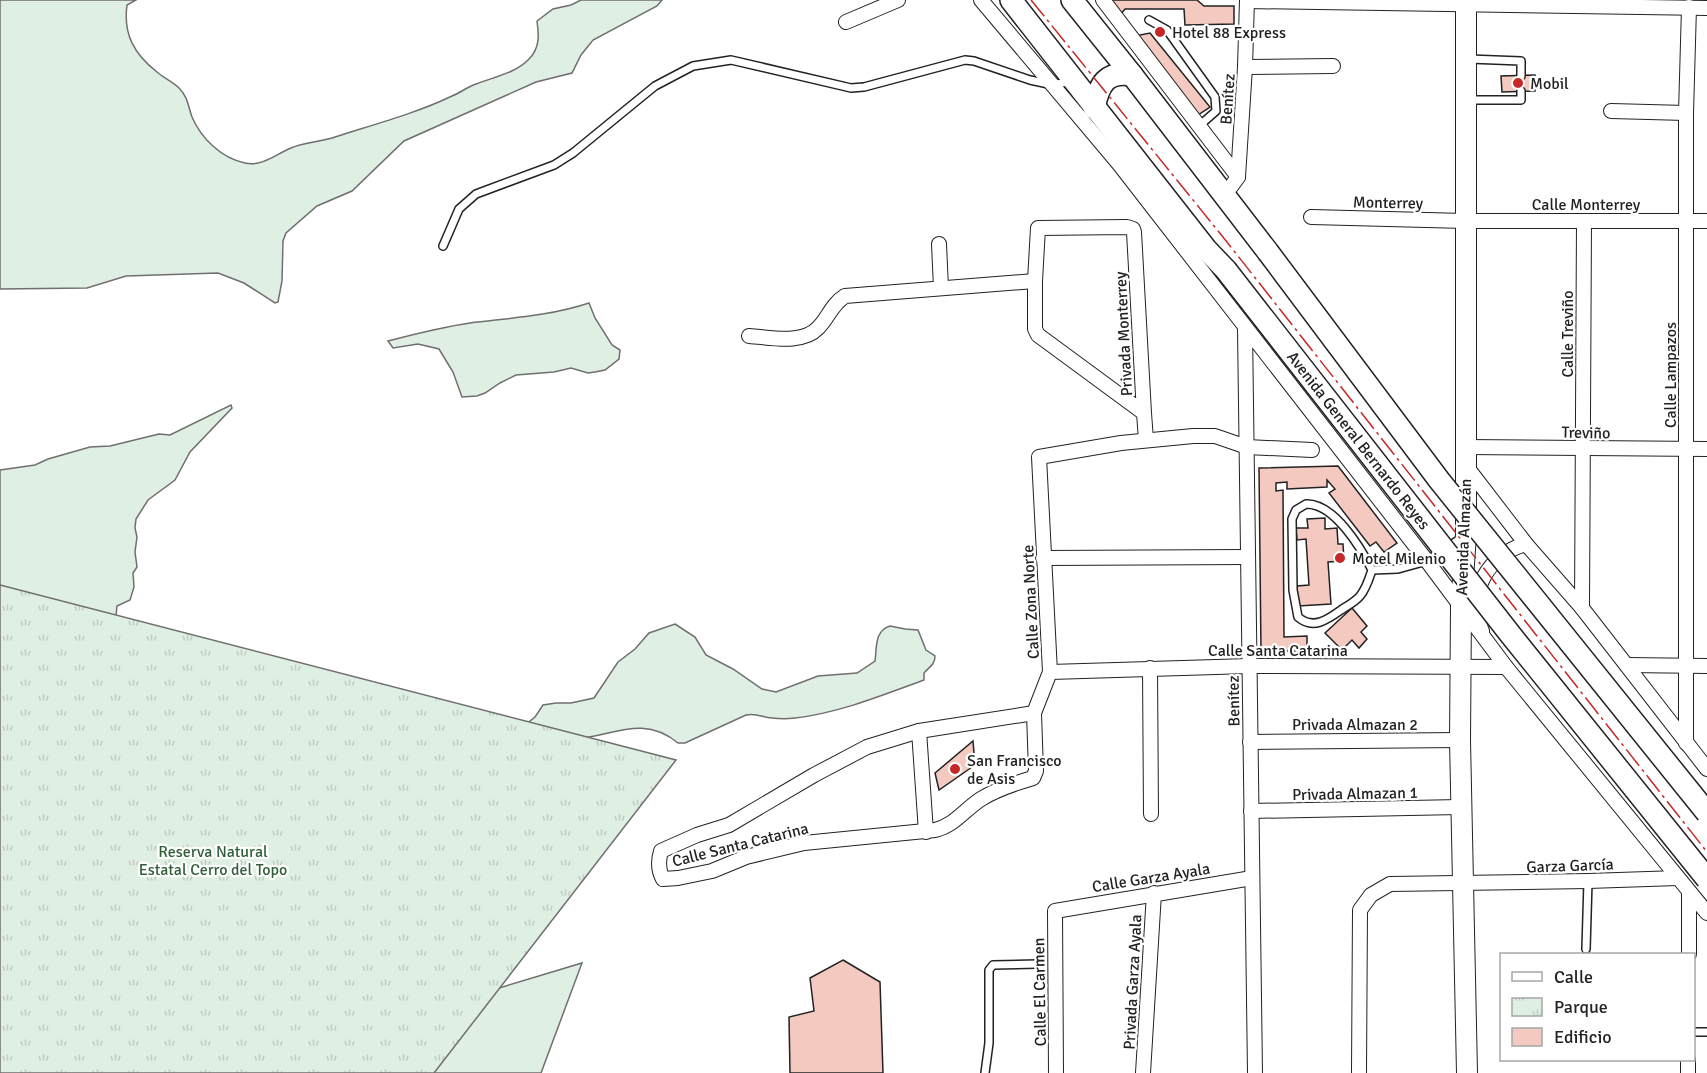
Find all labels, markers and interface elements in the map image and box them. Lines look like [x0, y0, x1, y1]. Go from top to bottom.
place label: Hotel 88 Express [1172, 23, 1286, 43]
marker: Hotel 88 Express [1153, 25, 1167, 39]
street label: Benítez [1216, 73, 1240, 125]
place label: Mobil [1530, 74, 1569, 94]
marker: Mobil [1511, 76, 1525, 90]
street label: Monterrey [1353, 192, 1424, 214]
street label: Calle Monterrey [1532, 195, 1641, 215]
street label: Privada Monterrey [1111, 271, 1137, 397]
street label: Calle Treviño [1558, 290, 1578, 378]
street label: Calle Lampazos [1661, 322, 1681, 428]
street label: Avenida General Bernardo Reyes [1282, 347, 1434, 534]
street label: Treviño [1561, 423, 1611, 443]
street label: Avenida Almazán [1452, 478, 1476, 596]
street label: Calle Zona Norte [1018, 544, 1044, 660]
place label: Motel Milenio [1352, 549, 1446, 569]
marker: Motel Milenio [1333, 551, 1347, 565]
street label: Calle Santa Catarina [1208, 641, 1348, 661]
street label: Benítez [1224, 675, 1244, 727]
street label: Privada Almazan 2 [1292, 715, 1418, 735]
place label: San Francisco de Asis [967, 751, 1062, 789]
marker: San Francisco de Asis [948, 762, 962, 776]
street label: Privada Almazan 1 [1292, 783, 1418, 805]
street label: Calle Santa Catarina [670, 818, 810, 872]
park label: Reserva Natural Estatal Cerro del Topo [139, 842, 287, 880]
street label: Garza García [1526, 854, 1614, 878]
street label: Calle Garza Ayala [1091, 859, 1212, 897]
street label: Privada Garza Ayala [1119, 914, 1147, 1050]
street label: Calle El Carmen [1029, 938, 1051, 1046]
legend [1500, 953, 1695, 1061]
text: Calle [1554, 966, 1593, 988]
text: Parque [1554, 996, 1608, 1018]
text: Edificio [1554, 1026, 1612, 1048]

